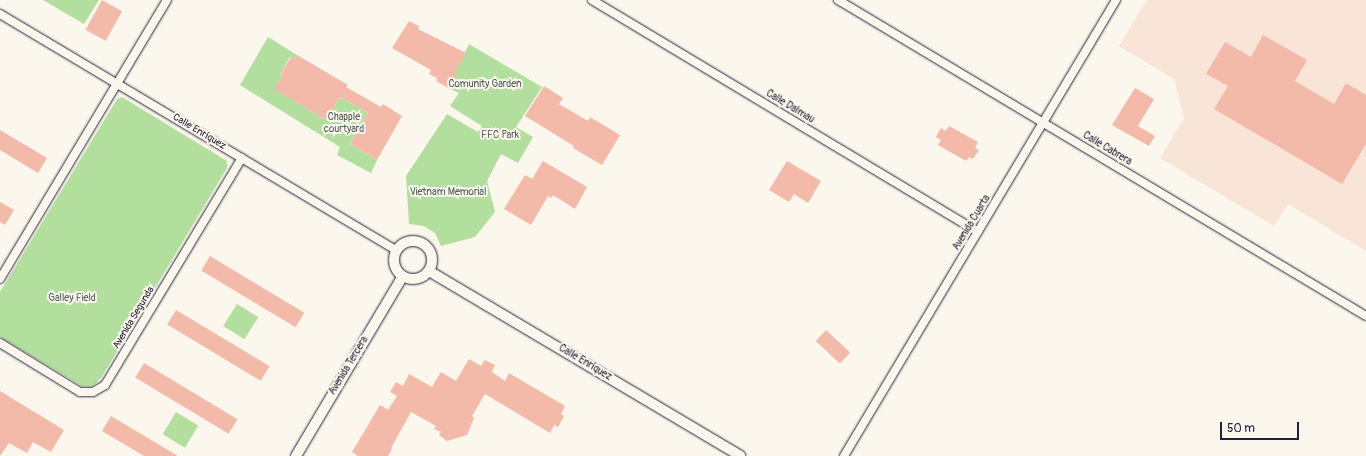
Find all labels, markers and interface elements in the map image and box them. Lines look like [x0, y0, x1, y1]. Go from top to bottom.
park label: Comunity Garden [448, 79, 522, 91]
street label: Calle Dalmau [764, 88, 816, 126]
street label: Calle Enríquez [170, 111, 228, 153]
park label: Chapple courtyard [324, 111, 364, 134]
park label: FFC Park [481, 130, 519, 142]
street label: Calle Cabrera [1080, 130, 1134, 168]
park label: Vietnam Memorial [410, 187, 486, 199]
street label: Avenida Cuarta [951, 193, 993, 253]
street label: Avenida Segunda [111, 285, 157, 351]
park label: Galley Field [48, 293, 96, 305]
street label: Avenida Tercera [327, 335, 371, 397]
street label: Calle Enríquez [556, 342, 614, 384]
scale bar [1222, 414, 1301, 440]
text: 50 m [1227, 421, 1255, 436]

